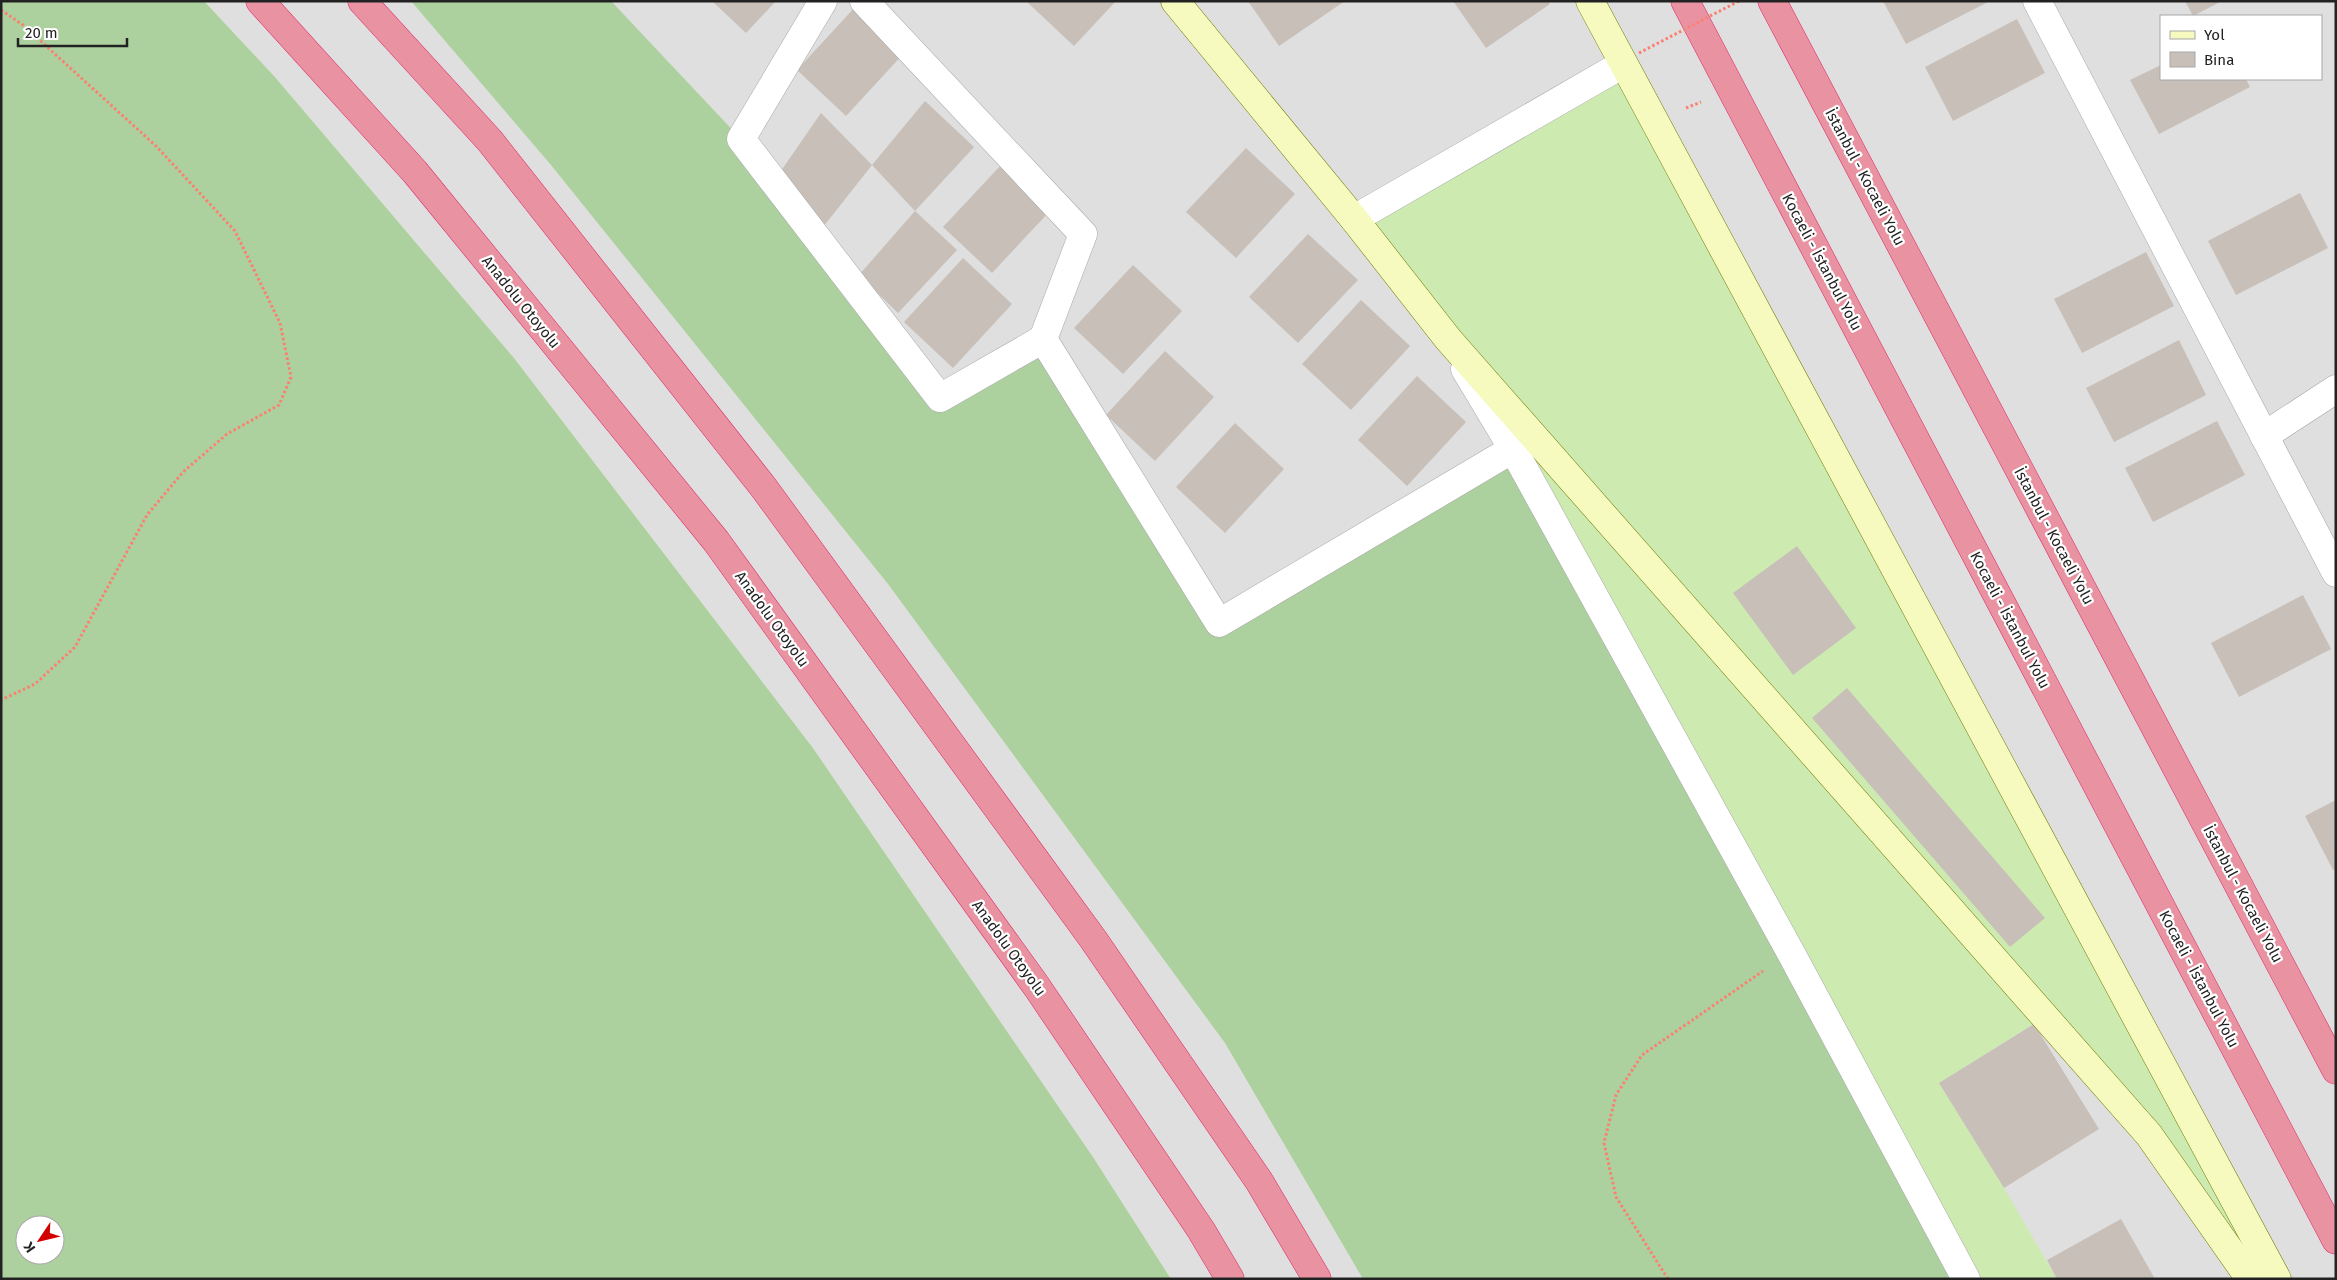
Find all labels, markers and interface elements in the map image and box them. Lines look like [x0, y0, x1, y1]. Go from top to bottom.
scale bar [18, 15, 126, 47]
legend [2160, 15, 2322, 80]
text: 20 m [25, 24, 58, 42]
text: Yol [2204, 26, 2225, 44]
text: Bina [2204, 51, 2234, 69]
street label: İstanbul - Kocaeli Yolu [1821, 106, 1909, 248]
street label: Kocaeli - İstanbul Yolu [1778, 191, 1866, 333]
street label: Anadolu Otoyolu [478, 252, 564, 352]
street label: İstanbul - Kocaeli Yolu [2010, 465, 2098, 607]
street label: Kocaeli - İstanbul Yolu [1966, 549, 2054, 691]
street label: Anadolu Otoyolu [731, 568, 813, 670]
street label: İstanbul - Kocaeli Yolu [2199, 823, 2287, 965]
street label: Anadolu Otoyolu [968, 897, 1050, 999]
street label: Kocaeli - İstanbul Yolu [2155, 908, 2243, 1050]
north arrow [15, 1215, 65, 1265]
text: K [20, 1238, 39, 1256]

